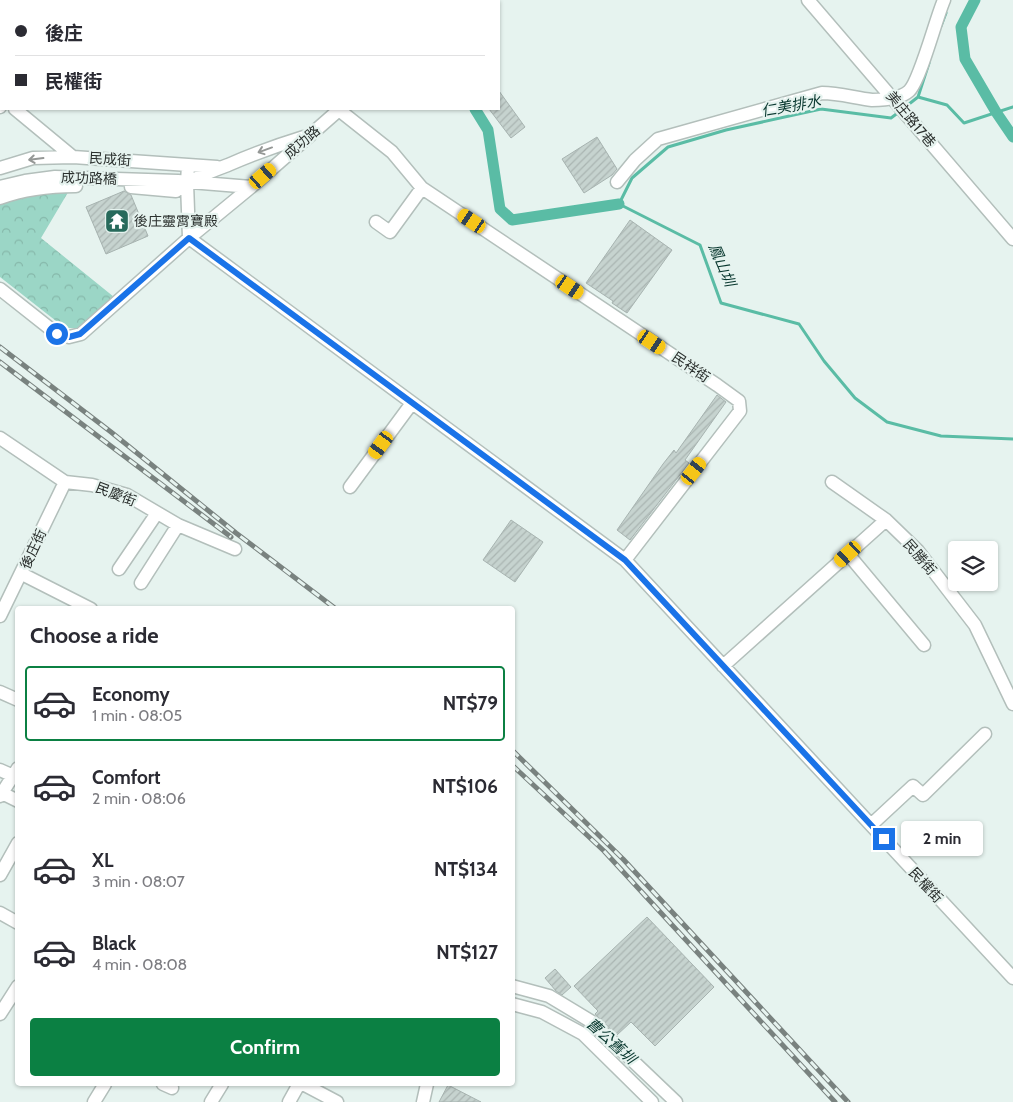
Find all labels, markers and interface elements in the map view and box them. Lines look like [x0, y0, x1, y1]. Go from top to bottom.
text: 後庄 [45, 22, 83, 45]
text: 民權街 [45, 70, 102, 93]
street label: 美庄路17巷 [882, 87, 940, 151]
water label: 仁美排水 [760, 92, 823, 120]
street label: 成功路 [280, 121, 324, 163]
one-way arrow [258, 146, 273, 155]
street label: 民成街 [88, 149, 132, 169]
one-way arrow [28, 154, 44, 164]
car [246, 160, 279, 192]
street label: 成功路橋 [61, 168, 117, 188]
car [455, 206, 488, 236]
temple icon: 後庄靈霄寶殿 [104, 208, 130, 234]
place label: 後庄靈霄寶殿 [134, 212, 218, 230]
water label: 鳳山圳 [705, 241, 740, 291]
car [553, 272, 586, 302]
route start [46, 323, 68, 345]
car [635, 327, 668, 357]
street label: 民祥街 [669, 348, 713, 386]
car [366, 428, 395, 462]
car [678, 455, 709, 487]
street label: 民慶街 [93, 478, 139, 510]
street label: 後庄街 [16, 526, 50, 572]
street label: 民勝街 [899, 535, 941, 579]
car [831, 538, 864, 570]
map controls [948, 541, 998, 591]
button: layers [948, 541, 998, 591]
text: Choose a ride [30, 622, 159, 649]
icon: car [32, 681, 77, 726]
text: Economy [92, 683, 170, 706]
text: NT$79 [443, 692, 498, 715]
text: 1 min · 08:05 [92, 706, 182, 725]
icon: car [32, 764, 77, 809]
text: Comfort [92, 766, 161, 789]
text: NT$106 [432, 775, 498, 798]
text: 2 min · 08:06 [92, 789, 186, 808]
callout: 2 min [902, 822, 984, 856]
route end [873, 828, 895, 850]
text: 2 min [923, 829, 961, 848]
icon: car [32, 847, 77, 892]
text: XL [92, 849, 113, 872]
text: NT$134 [434, 858, 498, 881]
street label: 民權街 [905, 864, 947, 906]
text: 3 min · 08:07 [92, 872, 185, 891]
icon: car [32, 930, 77, 975]
text: Black [92, 932, 136, 955]
text: NT$127 [436, 941, 498, 964]
text: 4 min · 08:08 [92, 955, 187, 974]
water label: 曹公舊圳 [583, 1014, 641, 1069]
button: Confirm [30, 1018, 500, 1076]

